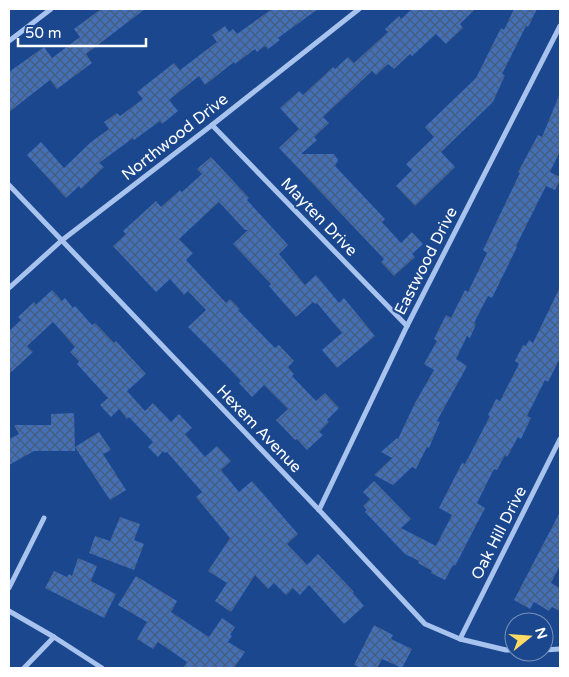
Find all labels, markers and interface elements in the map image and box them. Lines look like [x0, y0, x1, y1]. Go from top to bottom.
scale bar [18, 15, 145, 47]
text: 50 m [25, 24, 62, 42]
street label: Northwood Drive [118, 89, 232, 185]
street label: Mayten Drive [277, 174, 361, 260]
street label: Eastwood Drive [390, 204, 462, 318]
street label: Hexem Avenue [212, 381, 306, 477]
street label: Oak Hill Drive [467, 483, 531, 583]
north arrow [504, 612, 554, 662]
text: N [531, 625, 551, 641]

